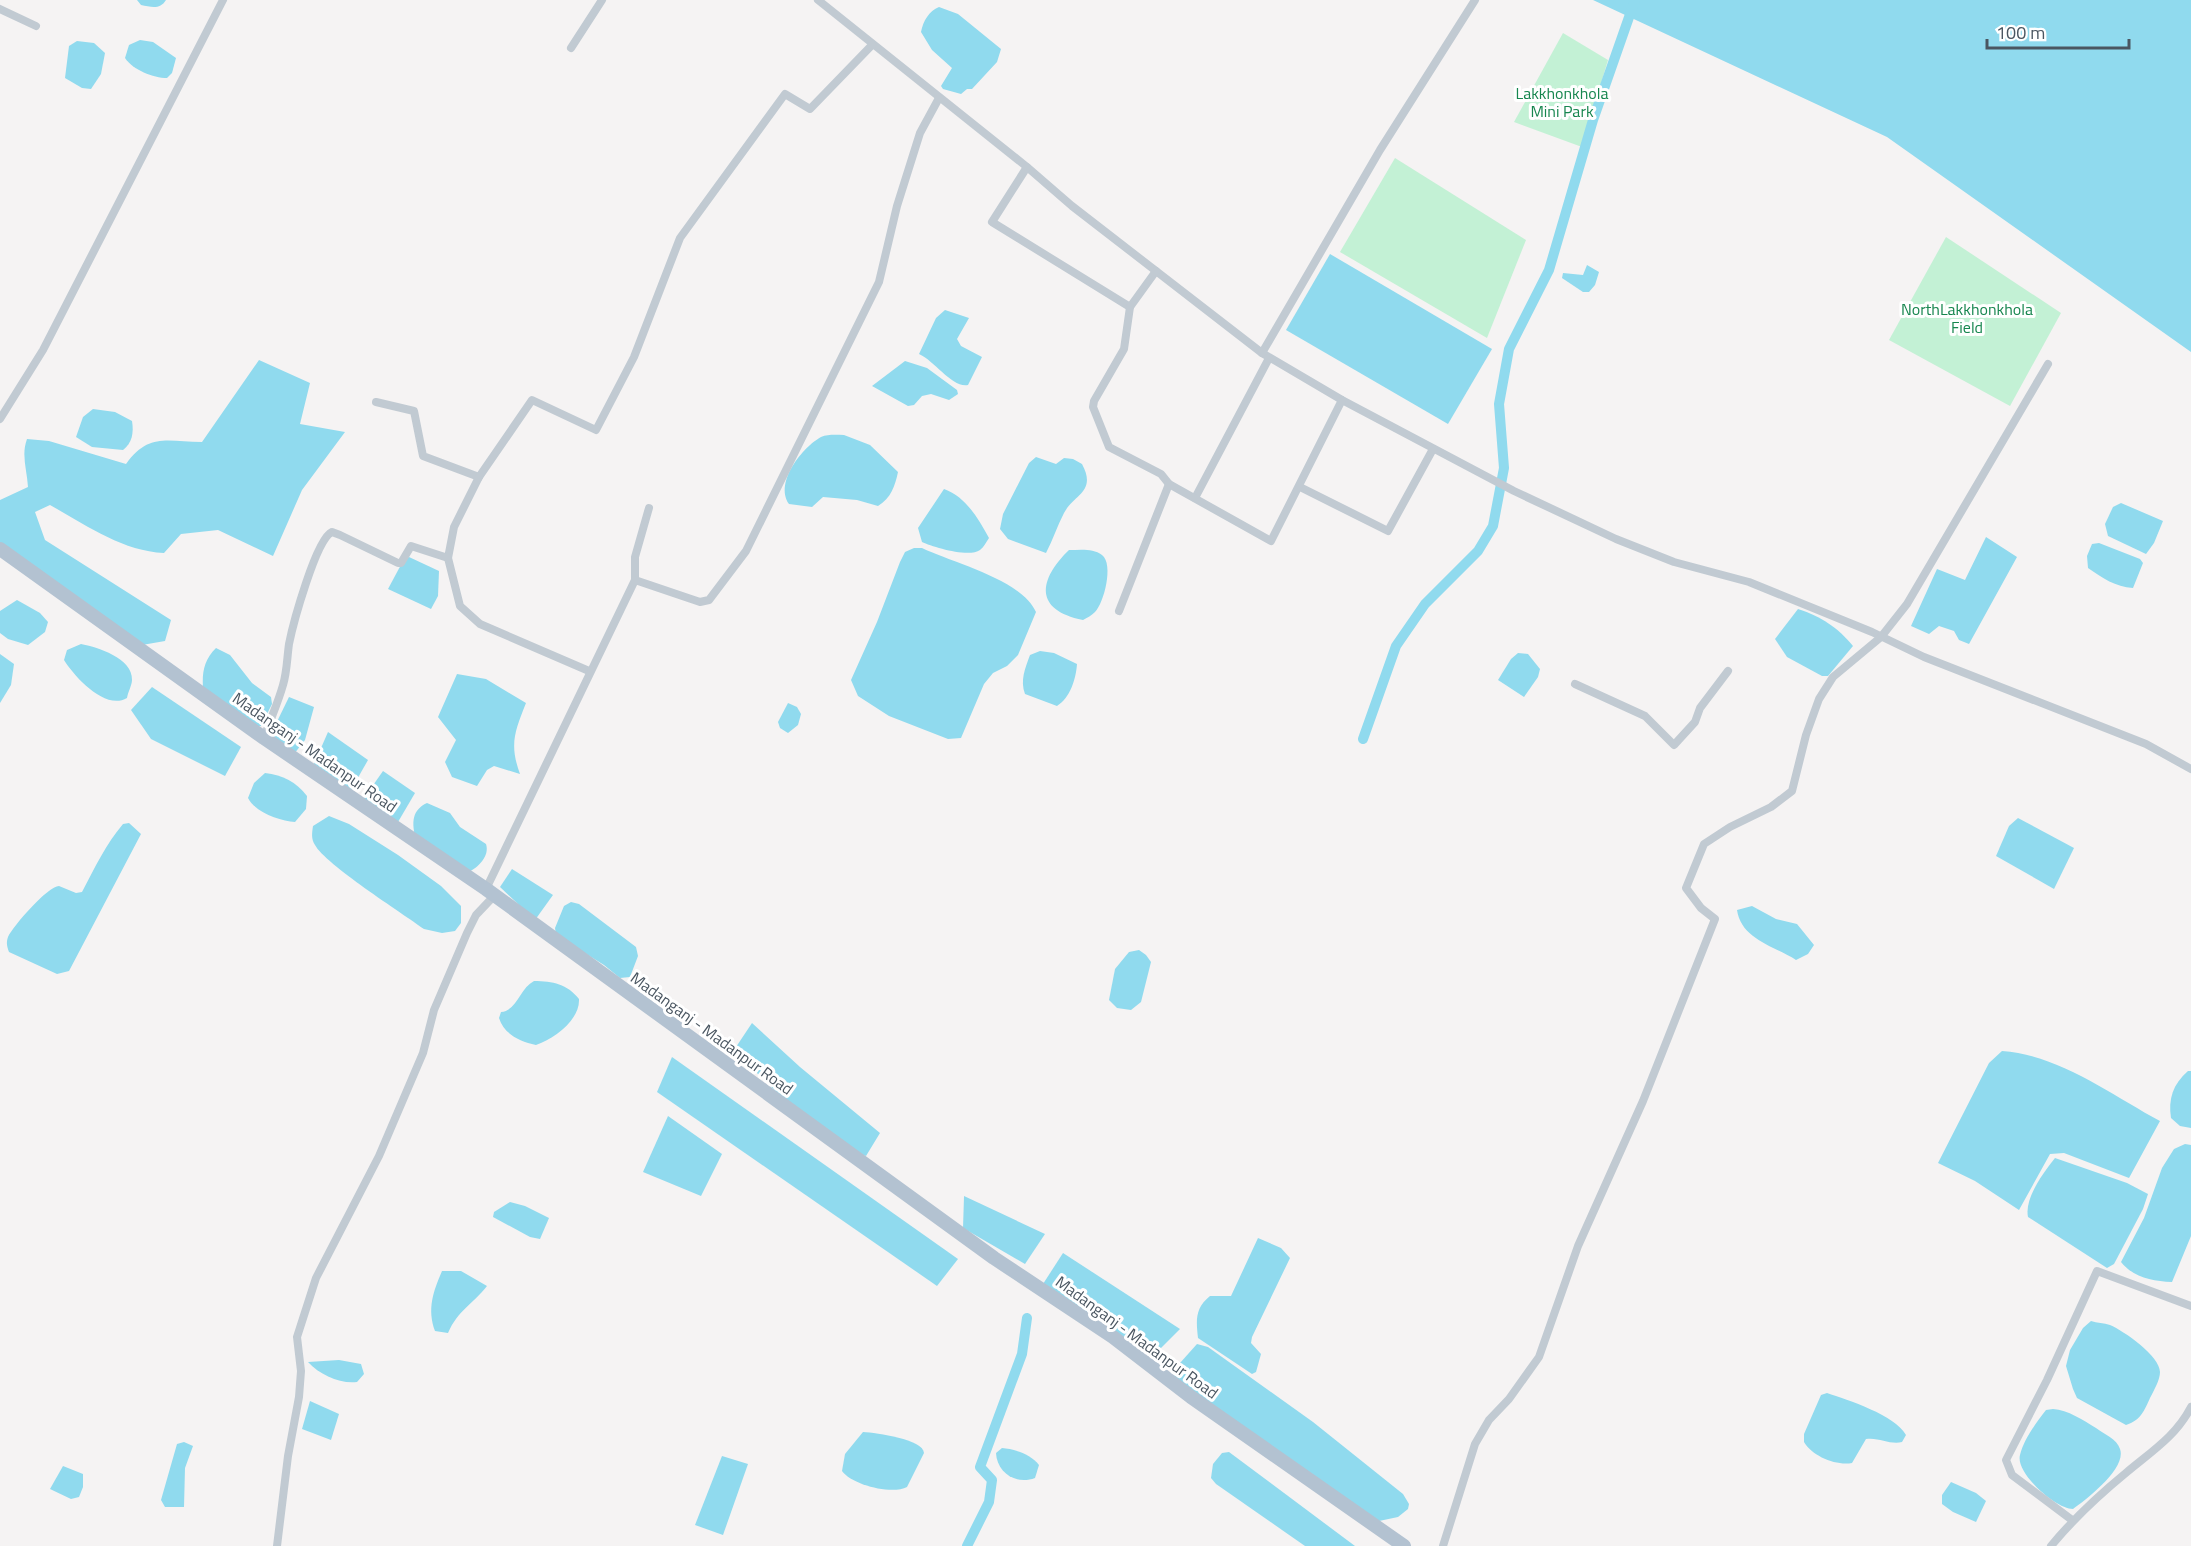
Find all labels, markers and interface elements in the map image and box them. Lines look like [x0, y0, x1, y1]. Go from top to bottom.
scale bar [1987, 12, 2130, 50]
text: 100 m [1996, 19, 2045, 46]
park label: Lakkhonkhola Mini Park [1515, 81, 1609, 123]
park label: NorthLakkhonkhola Field [1901, 297, 2033, 339]
street label: Madanganj - Madanpur Road [228, 686, 402, 818]
street label: Madanganj - Madanpur Road [626, 966, 798, 1100]
street label: Madanganj - Madanpur Road [1051, 1270, 1223, 1404]

